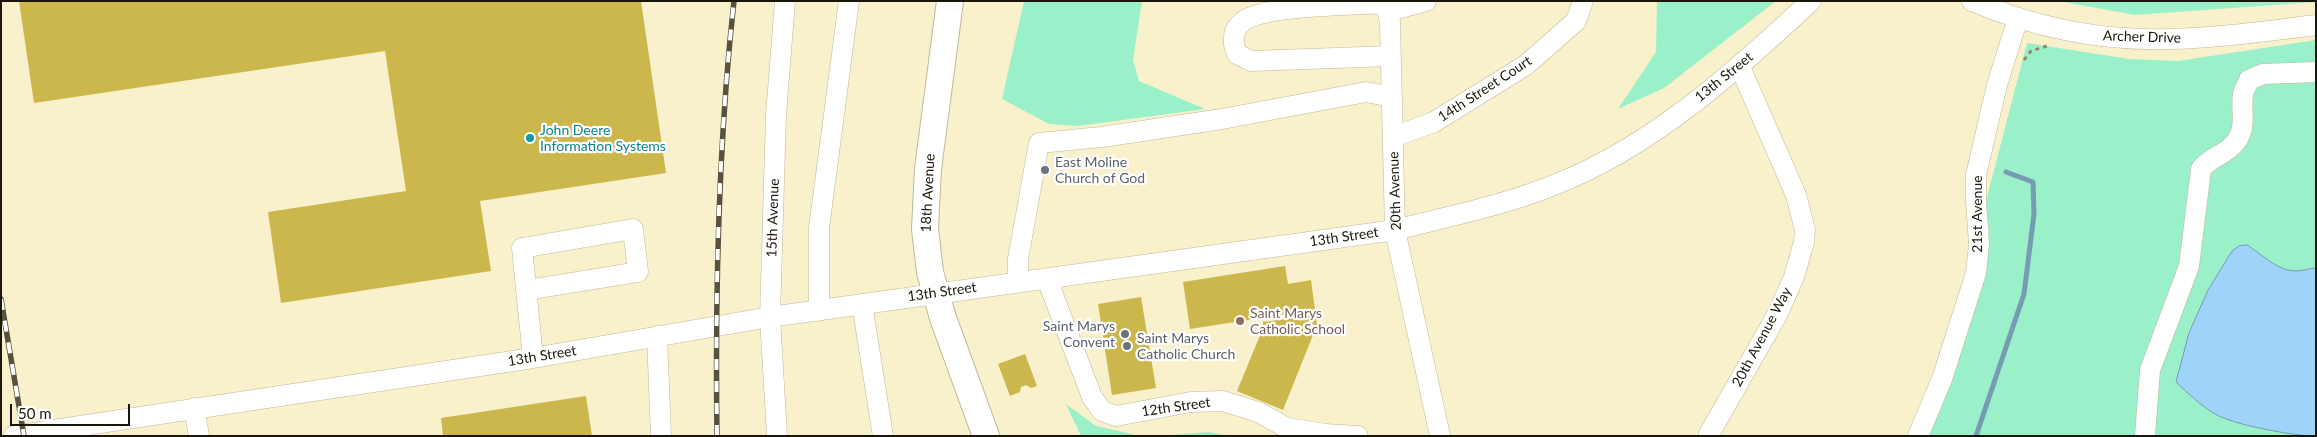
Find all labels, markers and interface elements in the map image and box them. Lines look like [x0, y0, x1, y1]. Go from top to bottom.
street label: Archer Drive [2103, 27, 2181, 47]
street label: 13th Street [1692, 49, 1756, 105]
street label: 14th Street Court [1435, 52, 1535, 126]
place label: John Deere Information Systems [540, 122, 666, 154]
marker: John Deere Information Systems [524, 132, 536, 144]
street label: 20th Avenue [1385, 151, 1405, 231]
street label: 18th Avenue [918, 153, 938, 233]
place label: East Moline Church of God [1055, 154, 1145, 186]
marker: East Moline Church of God [1039, 164, 1051, 176]
street label: 21st Avenue [1969, 175, 1985, 253]
street label: 15th Avenue [763, 178, 783, 258]
street label: 13th Street [1308, 224, 1380, 250]
street label: 13th Street [906, 279, 978, 305]
street label: 20th Avenue Way [1729, 284, 1795, 390]
place label: Saint Marys Catholic School [1250, 305, 1345, 338]
marker: Saint Marys Catholic School [1234, 315, 1246, 327]
place label: Saint Marys Convent [1043, 318, 1115, 351]
marker: Saint Marys Convent [1119, 328, 1131, 340]
place label: Saint Marys Catholic Church [1137, 330, 1235, 362]
marker: Saint Marys Catholic Church [1121, 340, 1133, 352]
street label: 13th Street [506, 342, 578, 370]
scale bar [12, 394, 132, 426]
street label: 12th Street [1140, 394, 1212, 420]
text: 50 m [18, 404, 52, 422]

